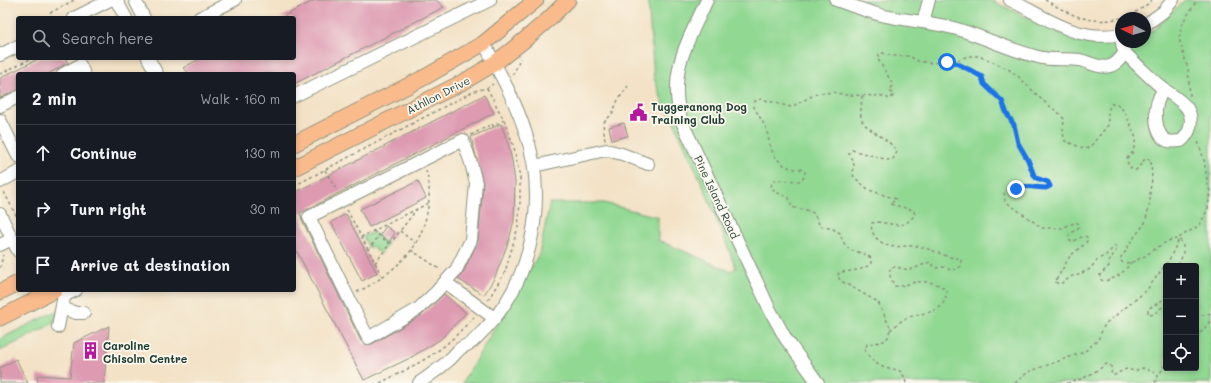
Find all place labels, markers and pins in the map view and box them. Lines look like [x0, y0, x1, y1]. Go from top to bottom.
place label: Tuggeranong Dog Training Club [651, 99, 747, 127]
public building icon: Tuggeranong Dog Training Club [628, 102, 648, 122]
place label: Caroline Chisolm Centre [103, 338, 188, 366]
building icon: Caroline Chisolm Centre [80, 341, 100, 361]

